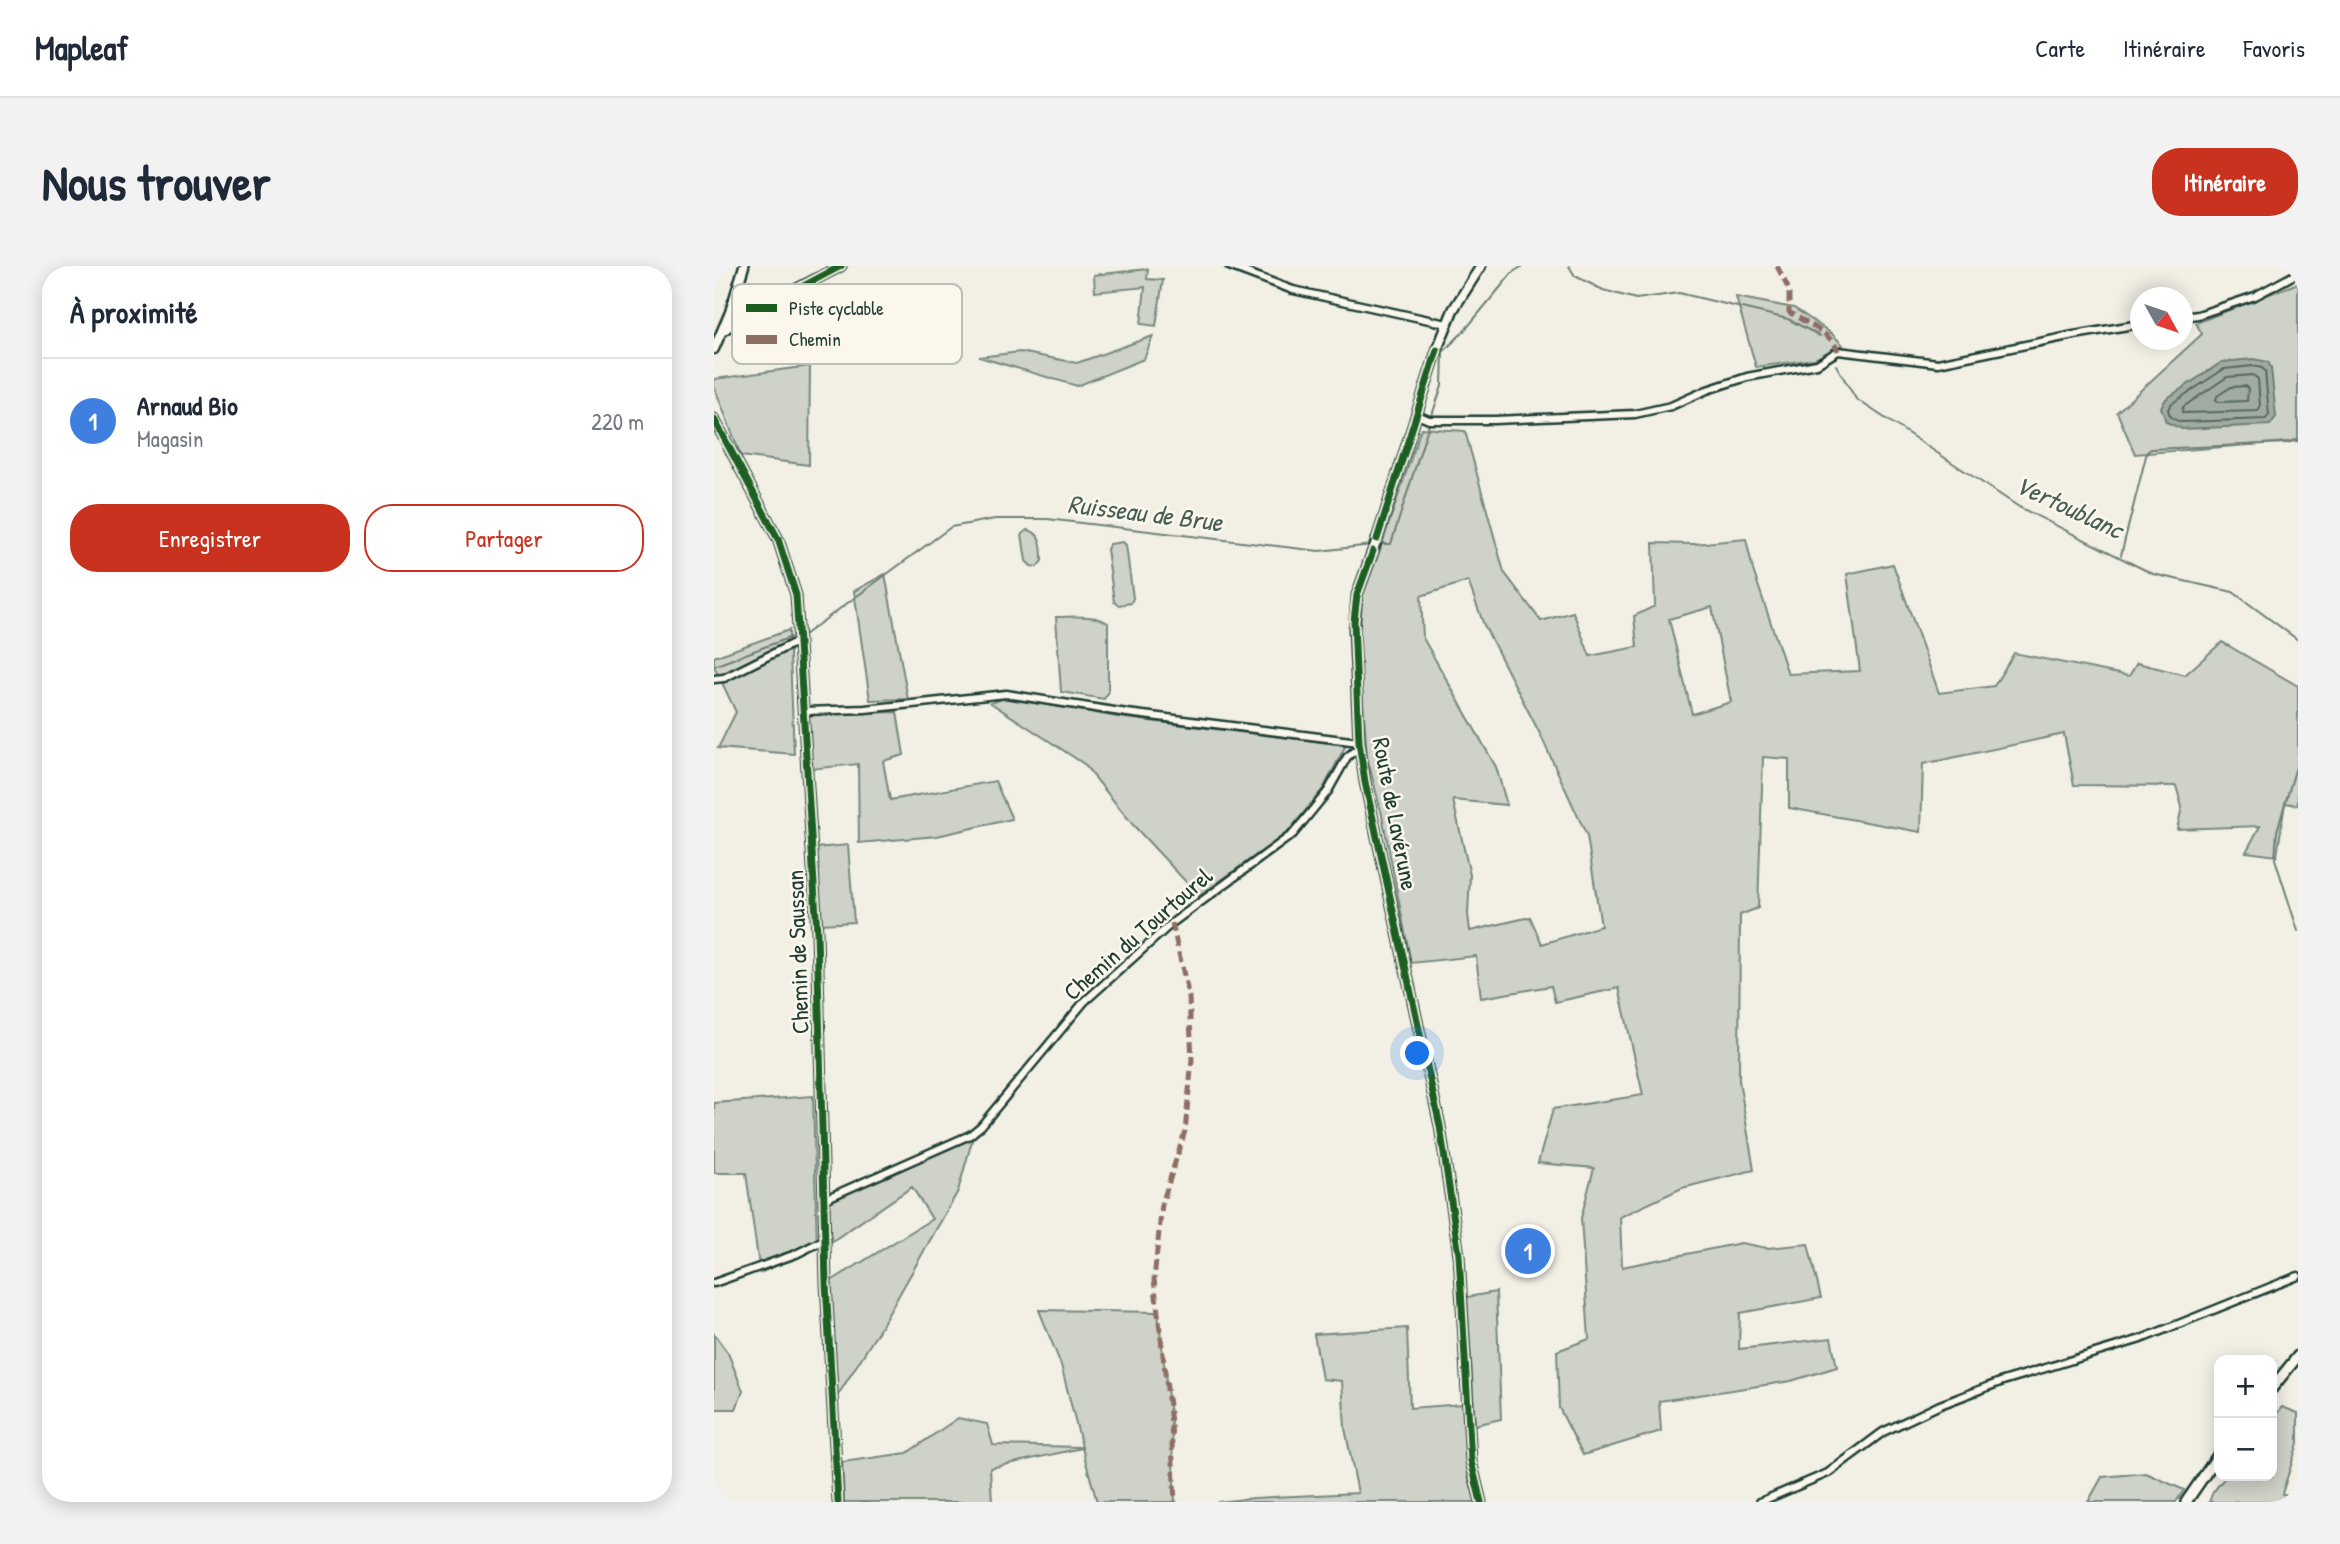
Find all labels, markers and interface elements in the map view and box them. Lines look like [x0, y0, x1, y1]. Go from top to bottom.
text: Mapleaf [35, 26, 128, 70]
text: Carte [2035, 32, 2085, 64]
text: Itinéraire [2123, 32, 2205, 64]
text: Favoris [2243, 32, 2305, 64]
button: Itinéraire [2152, 148, 2298, 216]
text: Nous trouver [42, 149, 271, 215]
legend [732, 284, 962, 364]
north arrow [2130, 287, 2193, 350]
text: À proximité [70, 292, 198, 332]
text: Piste cyclable [789, 295, 884, 321]
text: Chemin [789, 326, 841, 352]
text: Arnaud Bio [137, 388, 238, 423]
text: 1 [89, 406, 97, 437]
text: 220 m [591, 406, 644, 437]
text: Magasin [137, 423, 203, 454]
water label: Vertoublanc [2010, 467, 2131, 548]
water label: Ruisseau de Brue [1066, 486, 1226, 540]
button: Enregistrer [70, 504, 350, 572]
button: Partager [364, 504, 644, 572]
street label: Route de Lavérune [1366, 735, 1427, 893]
street label: Chemin du Tourtourel [1056, 859, 1219, 1007]
street label: Chemin de Saussan [778, 870, 816, 1035]
your location [1400, 1036, 1434, 1070]
pin: 1 [1505, 1225, 1551, 1277]
map controls [2214, 1355, 2277, 1481]
button: + [2214, 1355, 2277, 1418]
button: − [2214, 1418, 2277, 1481]

